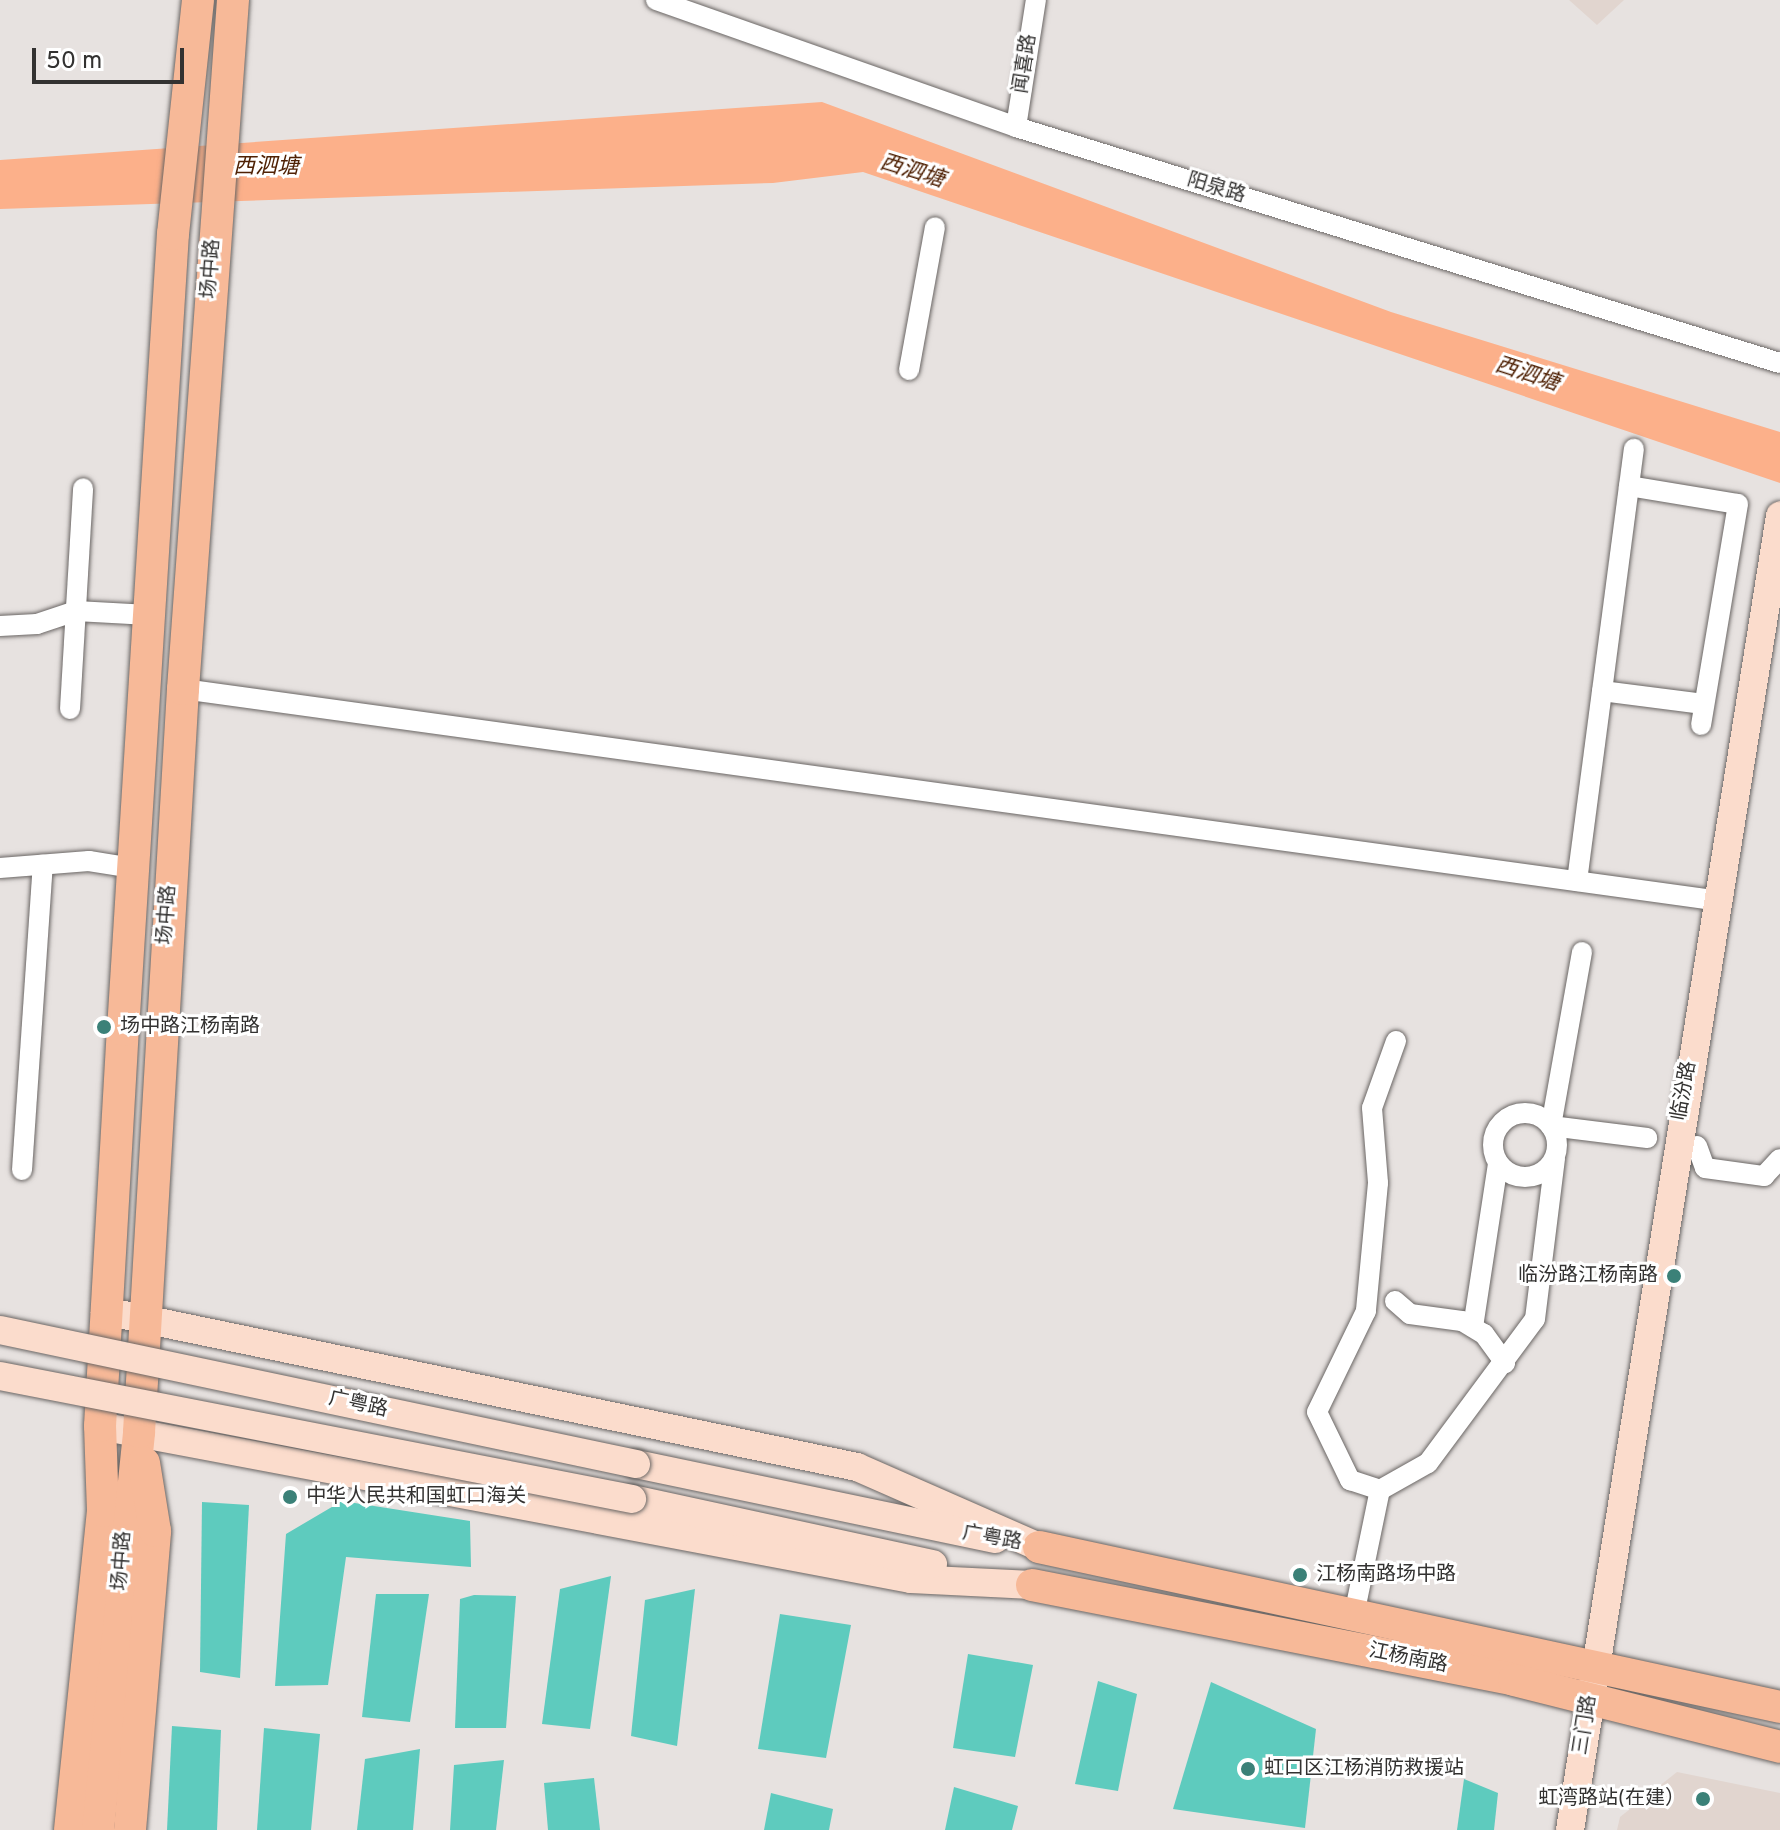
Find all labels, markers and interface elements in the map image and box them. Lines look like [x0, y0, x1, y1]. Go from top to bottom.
scale bar [36, 32, 188, 82]
street label: 闻喜路 [1009, 32, 1043, 96]
text: 50 m [46, 47, 102, 77]
water label: 西泗塘 [877, 150, 947, 194]
water label: 西泗塘 [233, 155, 299, 181]
street label: 阳泉路 [1184, 169, 1248, 209]
street label: 场中路 [198, 238, 226, 300]
water label: 西泗塘 [1492, 352, 1562, 398]
street label: 场中路 [154, 884, 182, 946]
place label: 场中路江杨南路 [120, 1015, 260, 1039]
marker: 场中路江杨南路 [95, 1018, 113, 1036]
street label: 临汾路 [1668, 1059, 1702, 1123]
place label: 临汾路江杨南路 [1518, 1264, 1658, 1288]
marker: 临汾路江杨南路 [1665, 1267, 1683, 1285]
street label: 广粤路 [326, 1387, 390, 1423]
place label: 中华人民共和国虹口海关 [306, 1485, 526, 1509]
marker: 中华人民共和国虹口海关 [281, 1488, 299, 1506]
street label: 广粤路 [960, 1522, 1024, 1556]
street label: 场中路 [109, 1530, 137, 1592]
place label: 江杨南路场中路 [1316, 1563, 1456, 1587]
marker: 江杨南路场中路 [1291, 1566, 1309, 1584]
street label: 江杨南路 [1366, 1640, 1450, 1678]
street label: 三门路 [1569, 1693, 1603, 1757]
place label: 虹口区江杨消防救援站 [1264, 1757, 1464, 1781]
marker: 虹口区江杨消防救援站 [1239, 1760, 1257, 1778]
place label: 虹湾路站(在建） [1538, 1787, 1685, 1811]
marker: 虹湾路站(在建） [1692, 1788, 1714, 1810]

